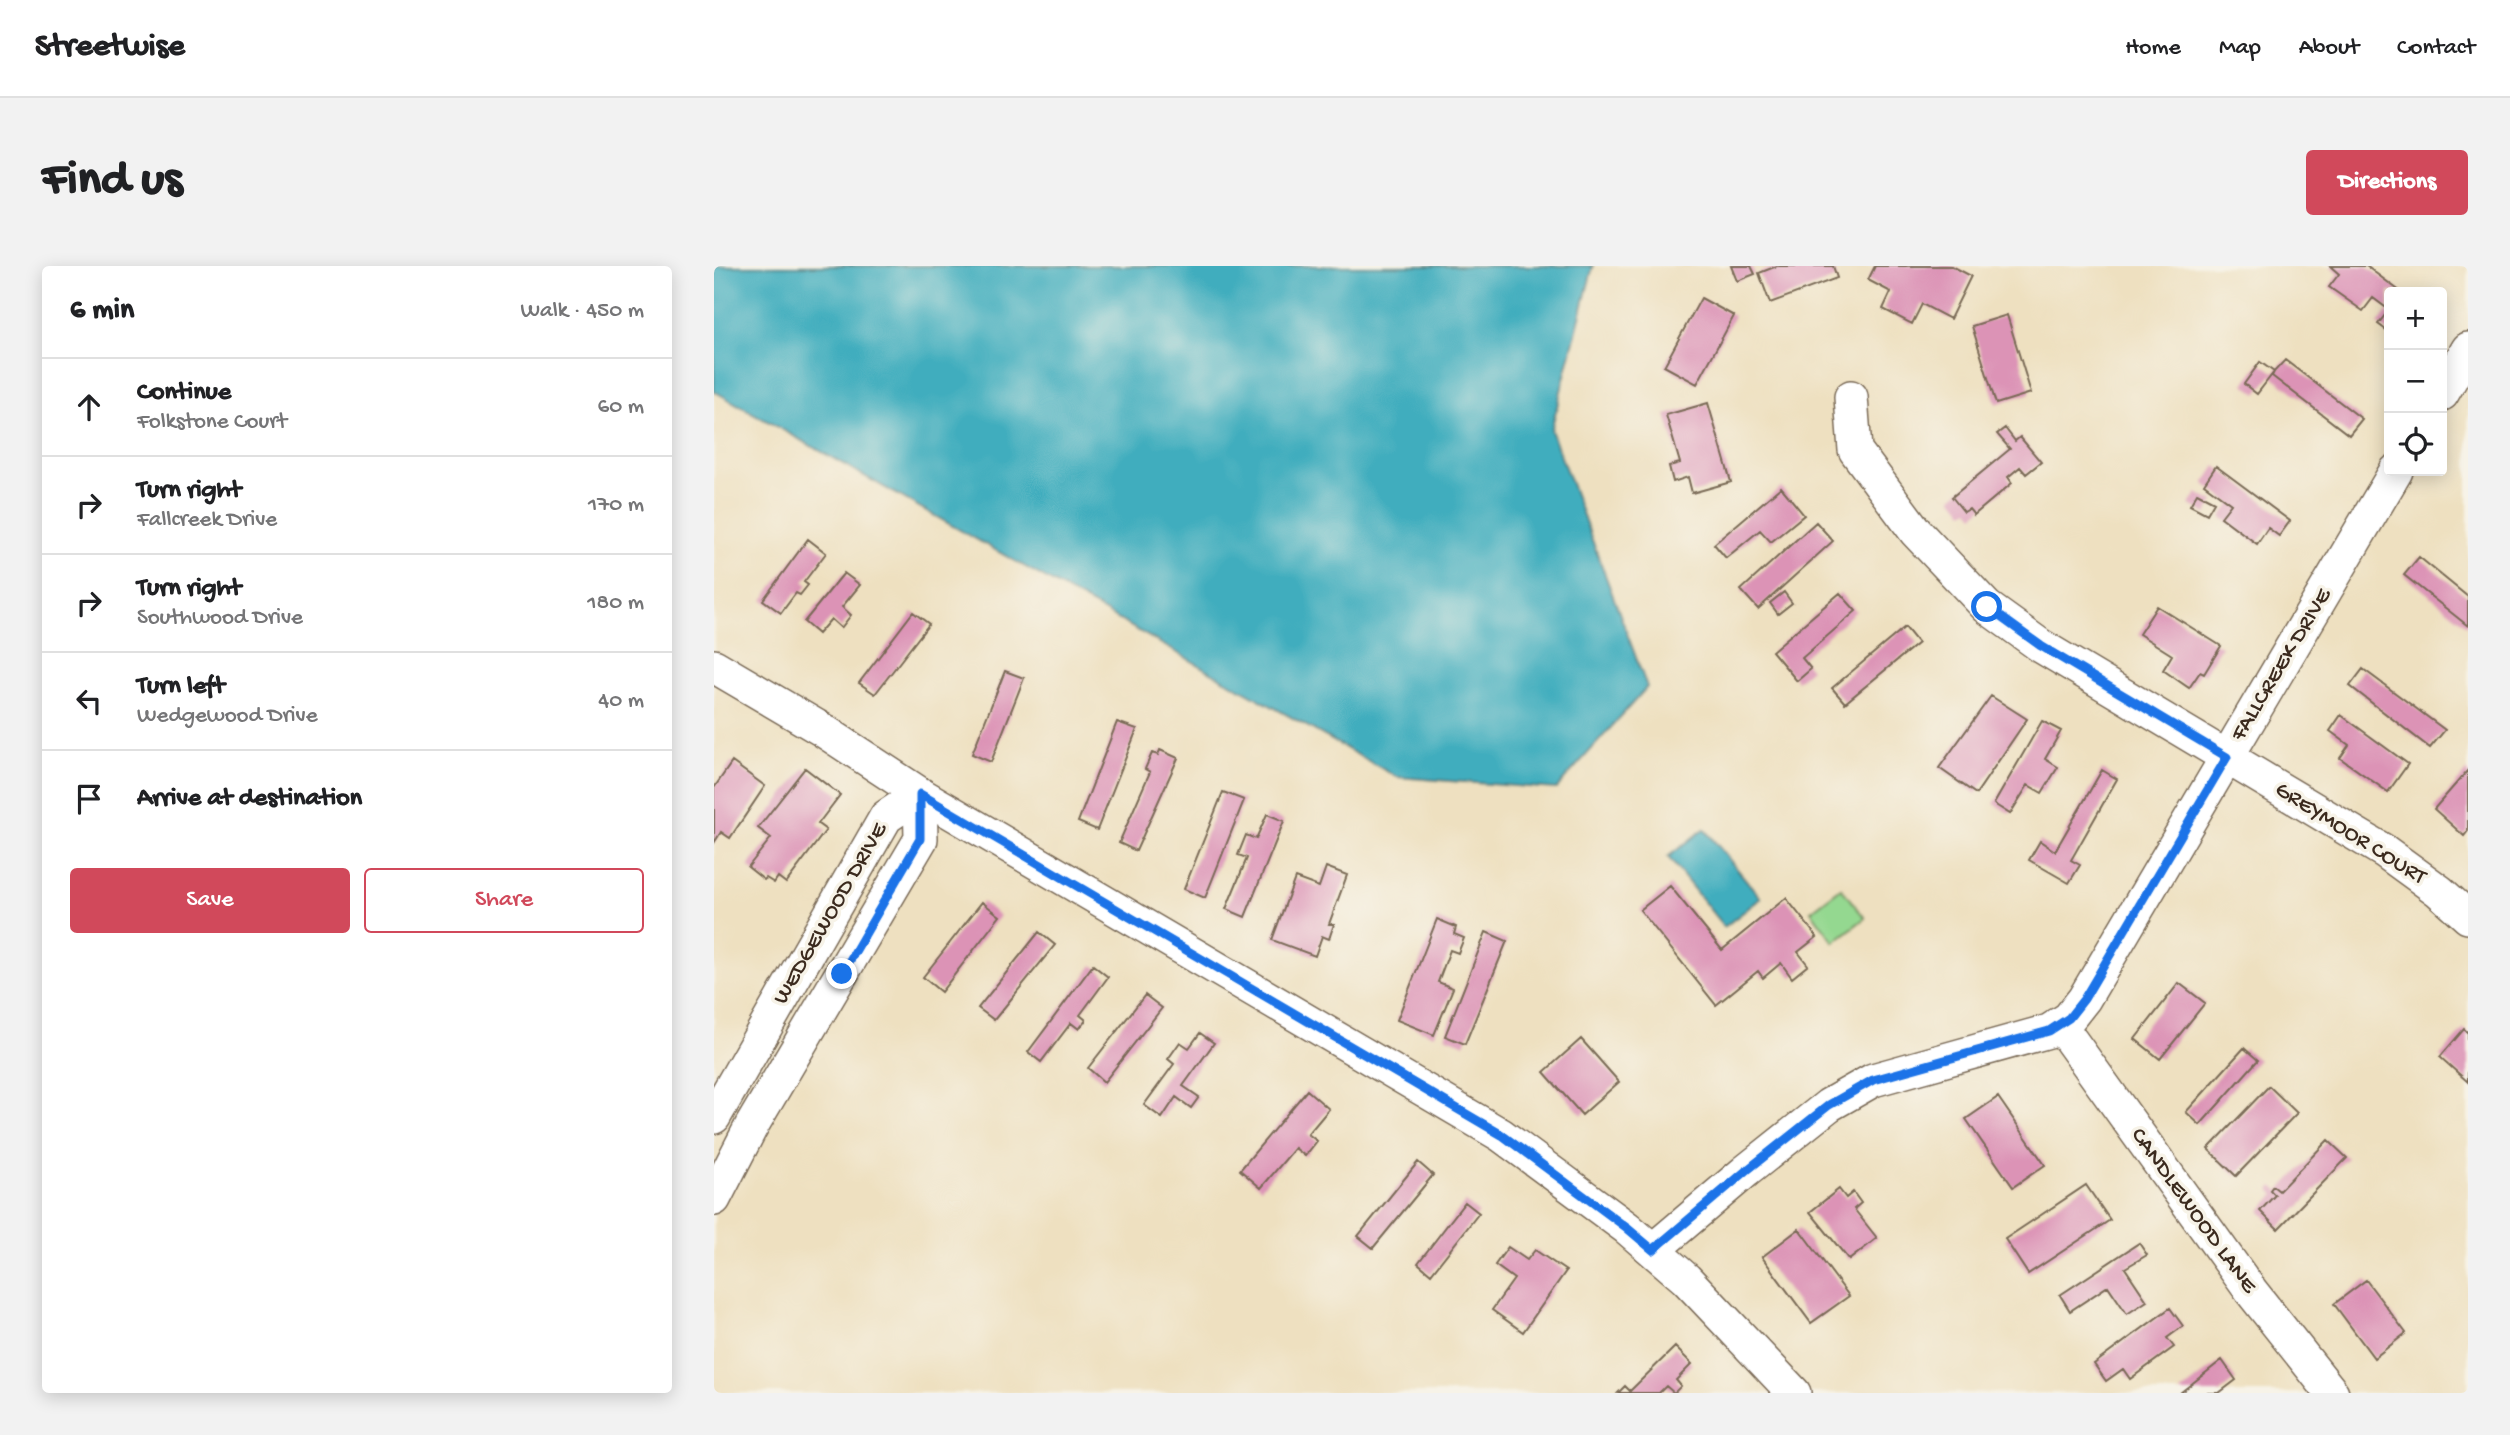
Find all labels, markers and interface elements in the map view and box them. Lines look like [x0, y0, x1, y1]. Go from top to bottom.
text: Streetwise [35, 29, 185, 67]
text: Home [2125, 34, 2181, 63]
text: Map [2219, 34, 2261, 63]
text: About [2299, 34, 2359, 63]
text: Contact [2397, 34, 2475, 63]
button: Directions [2306, 150, 2468, 215]
text: Find us [42, 153, 182, 211]
map controls [2384, 287, 2447, 476]
button: + [2384, 287, 2447, 350]
text: 6 min [70, 294, 134, 329]
text: Walk · 450 m [520, 298, 644, 325]
button: − [2384, 350, 2447, 413]
text: Continue [137, 378, 231, 409]
icon: ahead [70, 388, 108, 426]
text: 60 m [598, 394, 644, 421]
text: Folkstone Court [137, 409, 287, 436]
button: locate [2384, 413, 2447, 476]
text: Turn right [137, 476, 241, 507]
icon: right [70, 486, 108, 524]
text: 170 m [588, 492, 644, 519]
text: Fallcreek Drive [137, 507, 277, 534]
text: Turn right [137, 574, 241, 605]
street label: FALLCREEK DRIVE [2225, 582, 2339, 747]
icon: right [70, 584, 108, 622]
text: 180 m [587, 590, 644, 617]
route start [1971, 591, 2002, 622]
text: Southwood Drive [137, 605, 303, 632]
text: Turn left [137, 672, 225, 703]
icon: left [70, 682, 108, 720]
text: 40 m [598, 688, 644, 715]
text: Wedgewood Drive [137, 703, 318, 730]
street label: GREYMOOR COURT [2269, 777, 2432, 892]
icon: arrive [70, 780, 108, 818]
text: Arrive at destination [137, 784, 362, 815]
street label: WEDGEWOOD DRIVE [768, 817, 895, 1010]
button: Save [70, 868, 350, 933]
button: Share [364, 868, 644, 933]
route end [826, 958, 857, 989]
street label: CANDLEWOOD LANE [2124, 1123, 2263, 1300]

